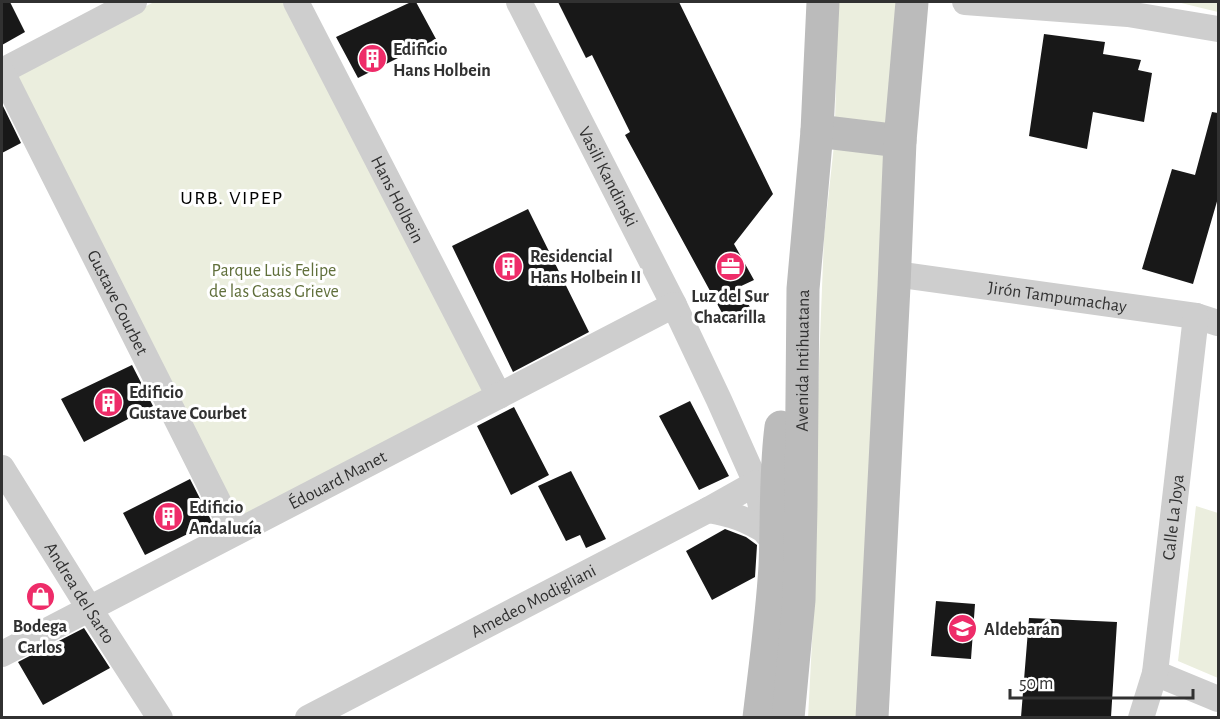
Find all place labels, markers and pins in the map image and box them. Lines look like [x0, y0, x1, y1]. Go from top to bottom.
place label: Edificio Hans Holbein [393, 41, 491, 80]
building icon: Edificio Hans Holbein [356, 43, 388, 75]
place label: Residencial Hans Holbein II [530, 248, 641, 287]
building icon: Residencial Hans Holbein II [493, 250, 525, 282]
office icon: Luz del Sur Chacarilla [714, 251, 746, 283]
place label: Luz del Sur Chacarilla [691, 288, 769, 327]
place label: Edificio Gustave Courbet [129, 384, 247, 423]
building icon: Edificio Gustave Courbet [92, 386, 124, 418]
place label: Edificio Andalucía [189, 499, 262, 538]
building icon: Edificio Andalucía [152, 501, 184, 533]
shop icon: Bodega Carlos [24, 581, 56, 613]
school or university icon: Aldebarán [947, 613, 979, 645]
place label: Bodega Carlos [13, 618, 68, 657]
place label: Aldebarán [984, 621, 1060, 639]

